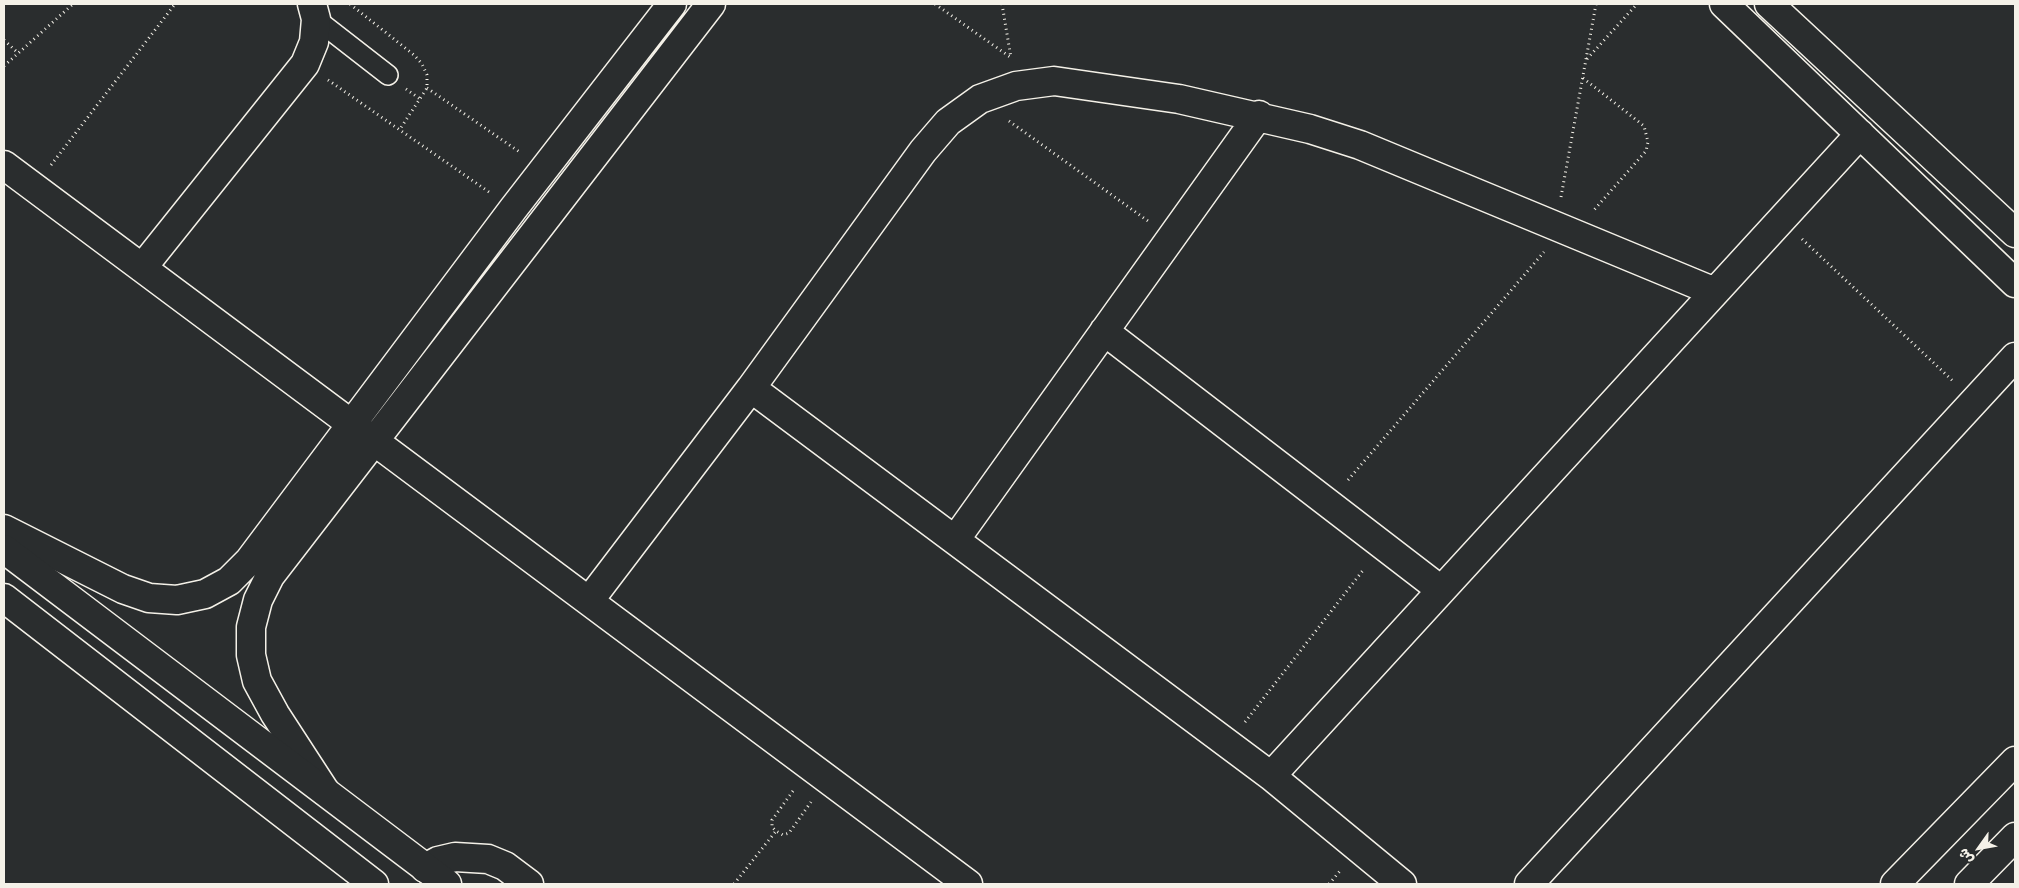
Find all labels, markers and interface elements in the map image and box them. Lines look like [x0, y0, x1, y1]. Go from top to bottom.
north arrow [1954, 823, 2004, 873]
text: ش [1955, 845, 1977, 867]

